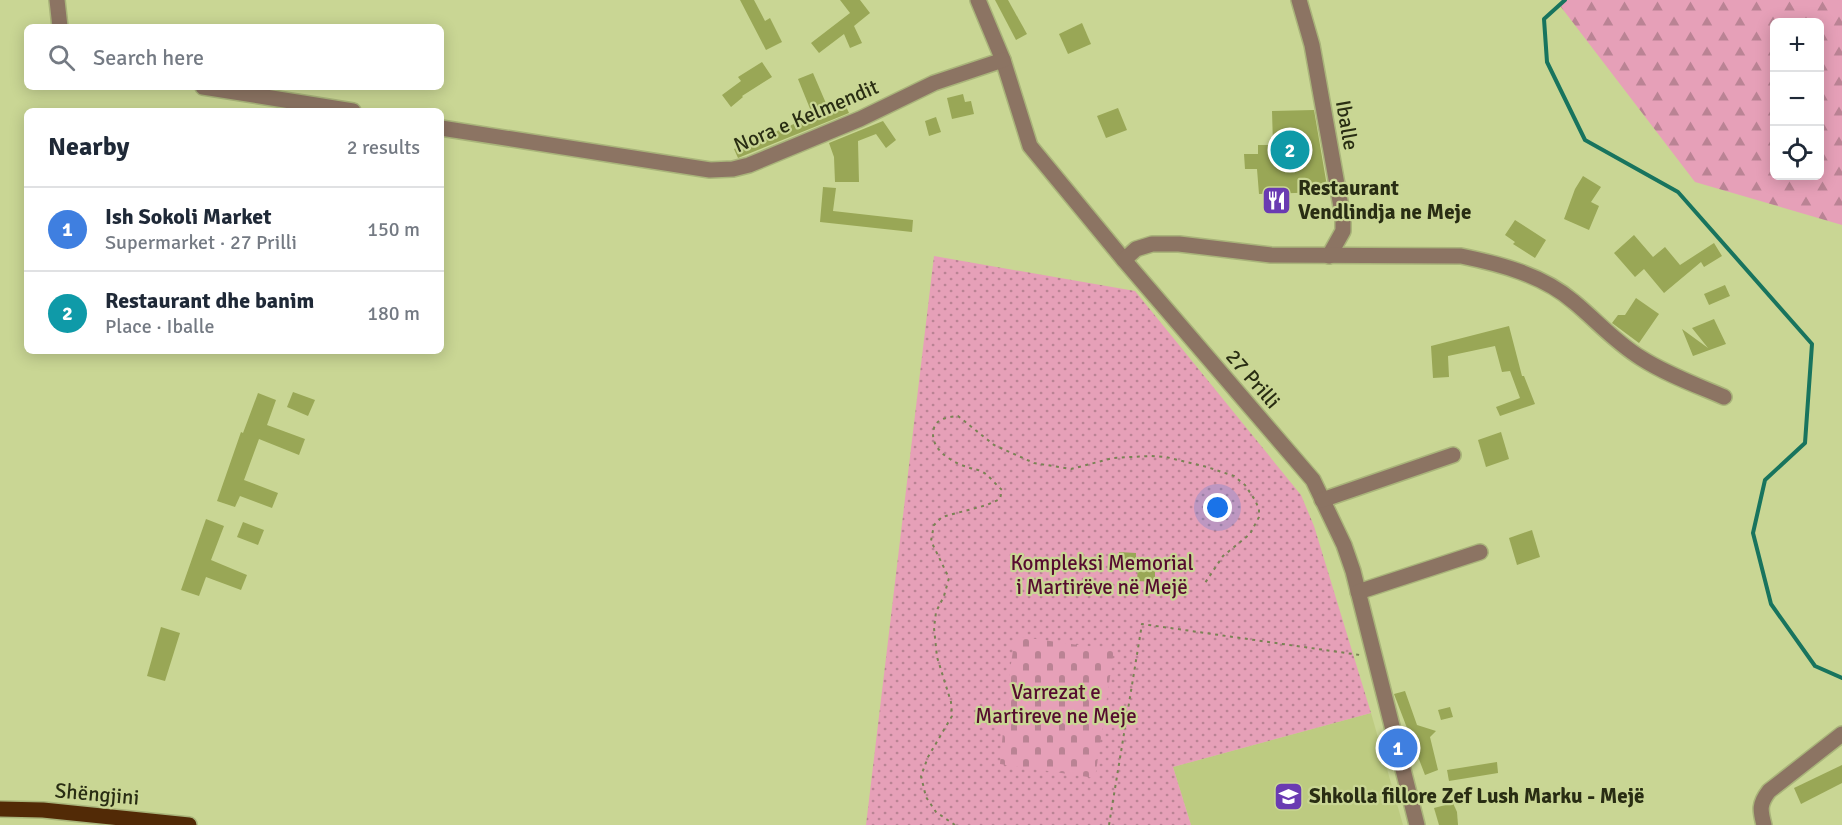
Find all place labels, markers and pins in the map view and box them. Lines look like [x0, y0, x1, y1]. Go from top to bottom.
pin: 2 [1270, 128, 1310, 172]
place label: Restaurant Vendlindja ne Meje [1298, 175, 1471, 225]
restaurant icon: Restaurant Vendlindja ne Meje [1261, 184, 1293, 216]
pin: 1 [1378, 726, 1418, 771]
school or university icon: Shkolla fillore Zef Lush Marku - Mejë [1272, 780, 1304, 812]
place label: Shkolla fillore Zef Lush Marku - Mejë [1309, 783, 1644, 809]

